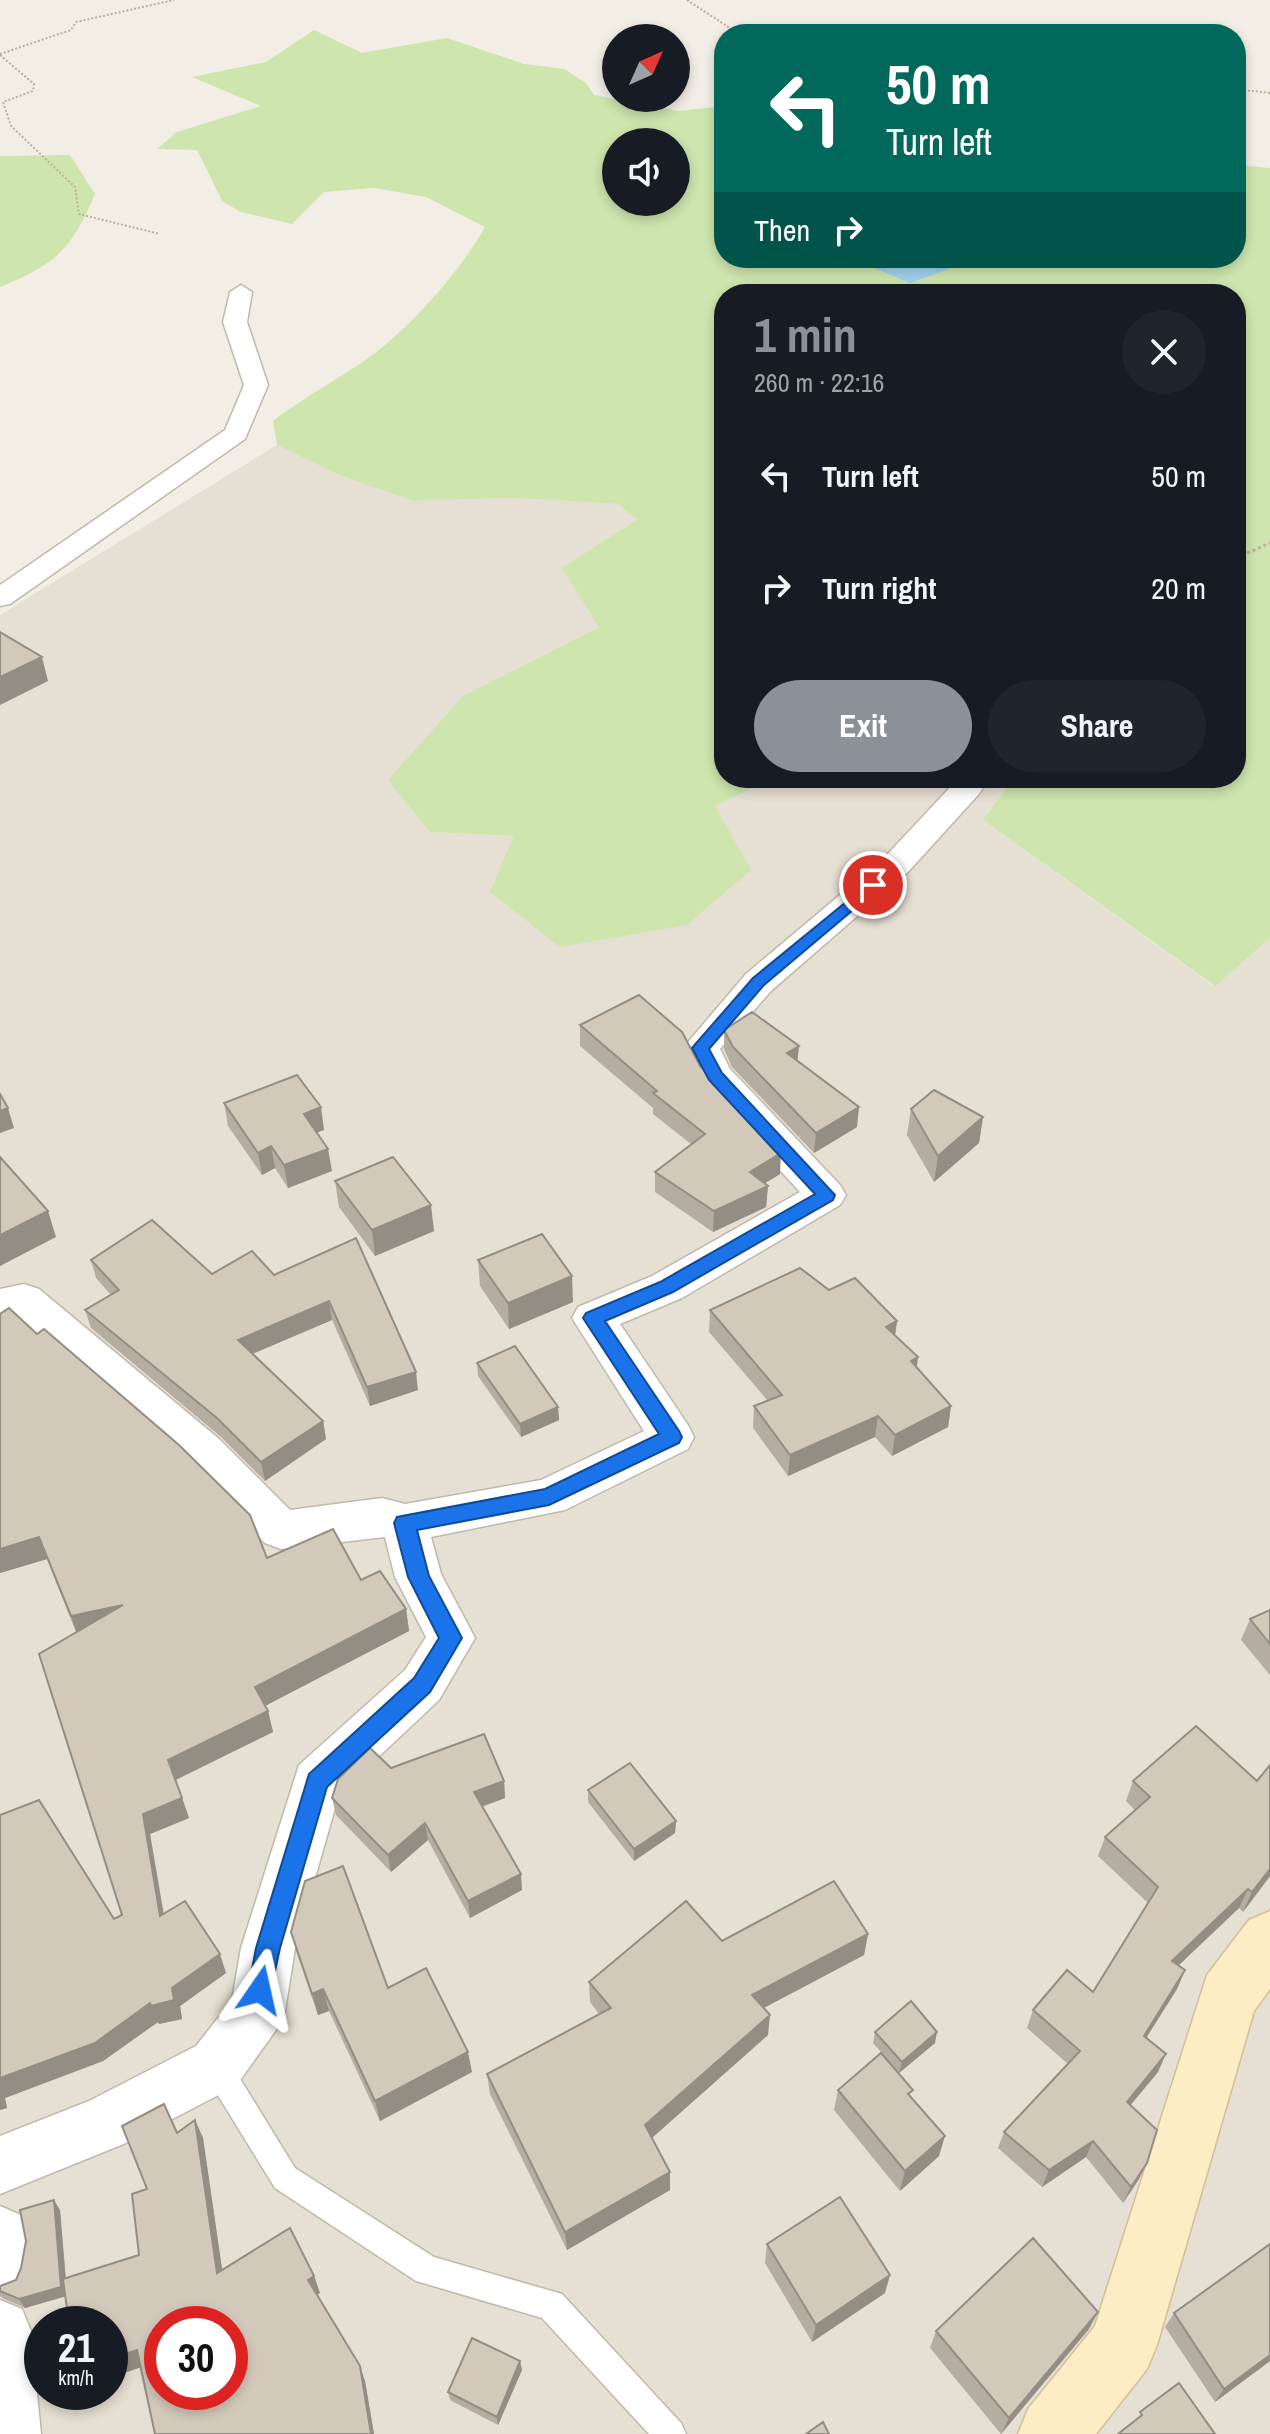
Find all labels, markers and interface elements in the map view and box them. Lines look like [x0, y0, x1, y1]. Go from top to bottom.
north arrow [602, 24, 690, 112]
map controls [602, 24, 690, 216]
text: 50 m [886, 46, 991, 121]
icon: left [754, 56, 858, 160]
text: Turn left [886, 118, 992, 166]
button: sound [602, 128, 690, 216]
icon: right [826, 208, 870, 252]
text: Then [754, 210, 810, 250]
text: 1 min [754, 302, 857, 367]
button: close [1122, 310, 1206, 394]
text: 260 m · 22:16 [754, 365, 884, 400]
icon: left [754, 454, 798, 498]
text: Turn left [822, 456, 919, 496]
text: 50 m [1151, 456, 1206, 496]
icon: right [754, 566, 798, 610]
text: Turn right [822, 568, 936, 608]
text: 20 m [1151, 568, 1206, 608]
button: Exit [754, 680, 972, 772]
button: Share [988, 680, 1206, 772]
pin [839, 851, 907, 919]
icon: arrive [851, 863, 895, 907]
position arrow [218, 1948, 302, 2032]
speed limit sign: 30 [144, 2306, 248, 2410]
text: 21 [58, 2321, 94, 2374]
text: km/h [58, 2364, 94, 2391]

